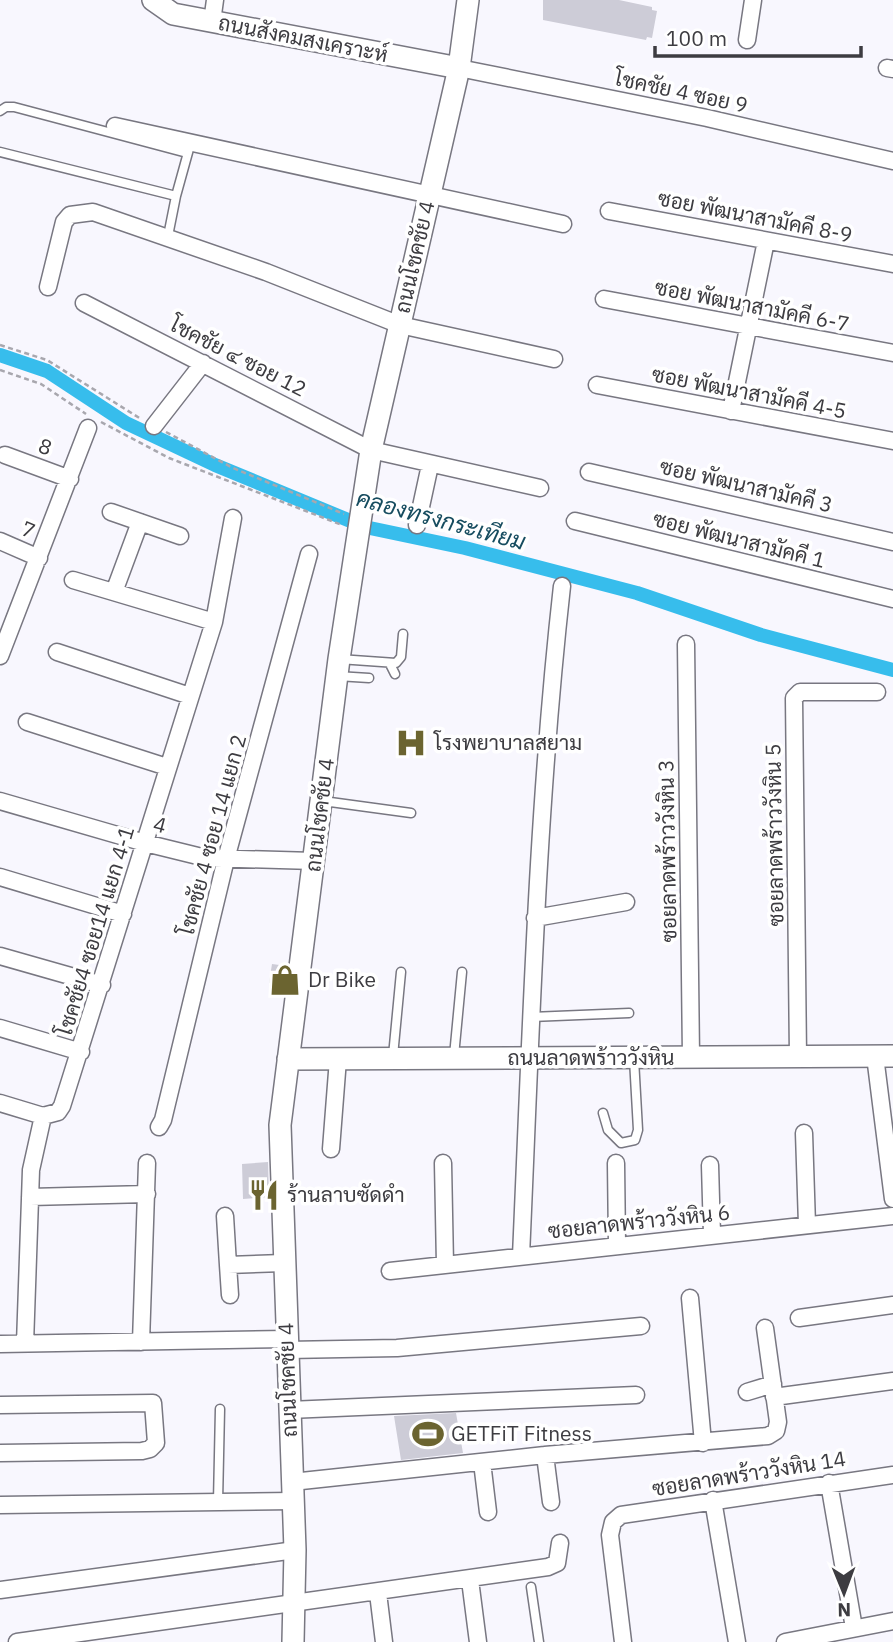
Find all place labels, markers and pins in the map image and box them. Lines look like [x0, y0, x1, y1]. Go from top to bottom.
hospital icon: โรงพยาบาลสยาม [394, 726, 428, 760]
place label: โรงพยาบาลสยาม [433, 728, 582, 756]
shop icon: Dr Bike [268, 963, 302, 997]
place label: Dr Bike [308, 965, 376, 993]
restaurant icon: ร้านลาบซัดดำ [247, 1178, 281, 1212]
place label: ร้านลาบซัดดำ [287, 1180, 405, 1208]
sports icon: GETFiT Fitness [411, 1417, 445, 1451]
place label: GETFiT Fitness [451, 1419, 592, 1447]

